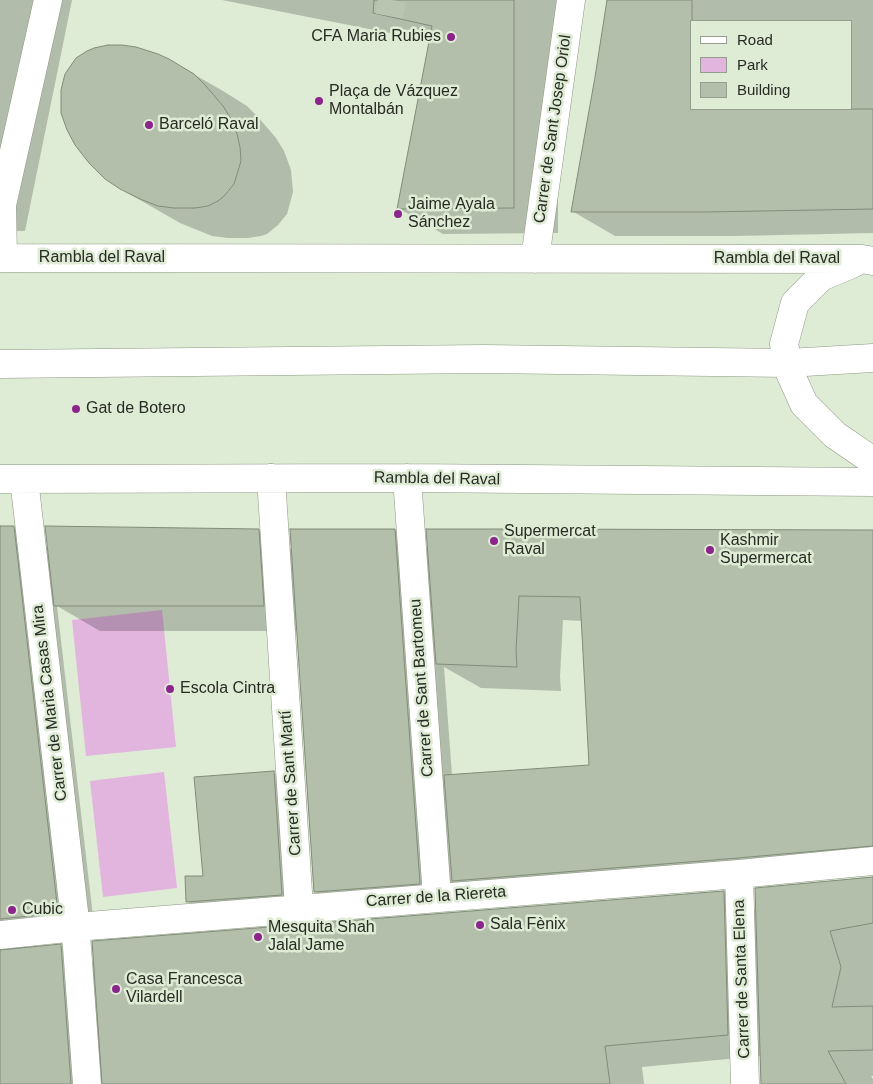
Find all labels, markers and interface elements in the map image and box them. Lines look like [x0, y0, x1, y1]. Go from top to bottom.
legend [690, 20, 853, 110]
place label: CFA Maria Rubies [311, 27, 441, 47]
marker: CFA Maria Rubies [445, 31, 457, 43]
text: Road [737, 31, 773, 48]
street label: Carrer de Sant Josep Oriol [530, 33, 576, 225]
text: Park [737, 56, 768, 73]
text: Building [737, 81, 790, 98]
place label: Plaça de Vázquez Montalbán [329, 82, 458, 120]
marker: Plaça de Vázquez Montalbán [313, 95, 325, 107]
place label: Barceló Raval [159, 115, 259, 135]
marker: Barceló Raval [143, 119, 155, 131]
place label: Jaime Ayala Sánchez [408, 195, 495, 233]
marker: Jaime Ayala Sánchez [392, 208, 404, 220]
street label: Rambla del Raval [39, 248, 165, 268]
street label: Rambla del Raval [714, 249, 840, 269]
place label: Gat de Botero [86, 399, 186, 419]
marker: Gat de Botero [70, 403, 82, 415]
street label: Rambla del Raval [374, 468, 500, 490]
place label: Supermercat Raval [504, 522, 596, 560]
place label: Kashmir Supermercat [720, 531, 812, 569]
marker: Supermercat Raval [488, 535, 500, 547]
marker: Kashmir Supermercat [704, 544, 716, 556]
street label: Carrer de Sant Bartomeu [406, 598, 438, 778]
street label: Carrer de Maria Casas Mira [28, 604, 72, 802]
place label: Escola Cintra [180, 679, 275, 699]
marker: Escola Cintra [164, 683, 176, 695]
street label: Carrer de Sant Martí [276, 710, 306, 856]
street label: Carrer de la Riereta [365, 883, 507, 911]
street label: Carrer de Santa Elena [730, 899, 754, 1059]
place label: Cubic [22, 900, 63, 920]
marker: Cubic [6, 904, 18, 916]
place label: Sala Fènix [490, 915, 566, 935]
place label: Mesquita Shah Jalal Jame [268, 918, 375, 956]
marker: Sala Fènix [474, 919, 486, 931]
marker: Mesquita Shah Jalal Jame [252, 931, 264, 943]
place label: Casa Francesca Vilardell [126, 970, 242, 1008]
marker: Casa Francesca Vilardell [110, 983, 122, 995]

